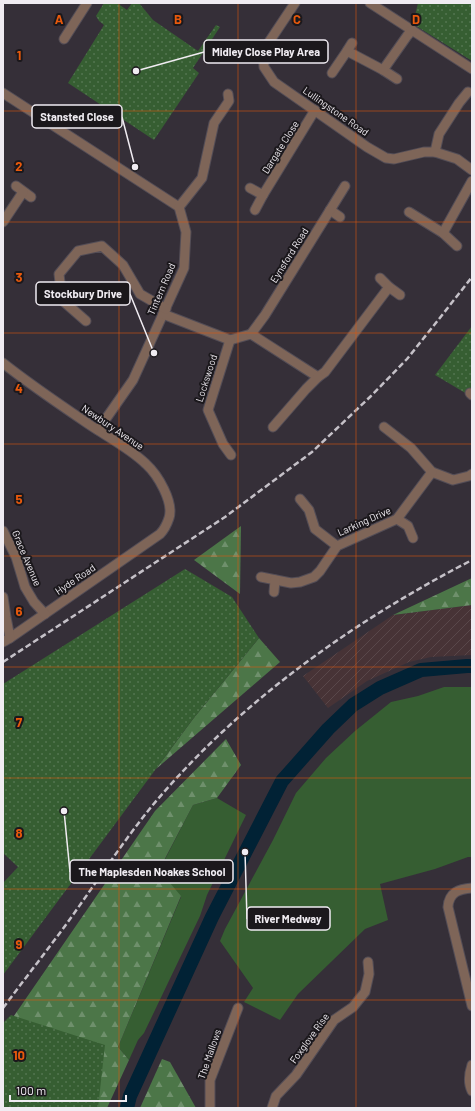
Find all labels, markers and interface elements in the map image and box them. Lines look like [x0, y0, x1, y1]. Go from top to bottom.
text: A [55, 11, 64, 27]
text: B [174, 11, 182, 27]
text: C [293, 11, 301, 27]
text: D [412, 11, 420, 27]
callout: Midley Close Play Area [204, 40, 328, 63]
text: Midley Close Play Area [212, 45, 320, 58]
text: 1 [17, 47, 21, 63]
street label: Lullingstone Road [301, 84, 371, 138]
callout: Stansted Close [32, 105, 122, 128]
text: Stansted Close [40, 110, 114, 123]
street label: Dargate Close [259, 118, 301, 176]
text: 2 [15, 158, 23, 174]
street label: Eynsford Road [267, 225, 311, 285]
street label: Tintern Road [145, 261, 177, 317]
text: 3 [15, 269, 23, 285]
callout: Stockbury Drive [36, 282, 130, 305]
text: Stockbury Drive [44, 287, 122, 300]
street label: Lockswood [193, 353, 219, 403]
text: 4 [15, 380, 23, 396]
street label: Newbury Avenue [80, 402, 146, 452]
text: 5 [15, 491, 23, 507]
street label: Larking Drive [336, 504, 392, 538]
street label: Grace Avenue [10, 528, 44, 588]
street label: Hyde Road [53, 561, 97, 597]
text: 6 [16, 603, 23, 619]
text: 7 [16, 714, 23, 730]
text: 8 [15, 825, 23, 841]
callout: The Maplesden Noakes School [70, 860, 233, 883]
text: The Maplesden Noakes School [79, 865, 226, 878]
callout: River Medway [247, 907, 330, 930]
text: River Medway [255, 912, 322, 925]
text: 9 [16, 936, 23, 952]
street label: Foxglove Rise [287, 1011, 331, 1065]
street label: The Mallows [195, 1027, 223, 1081]
text: 10 [13, 1047, 25, 1063]
scale bar [10, 1077, 126, 1103]
text: 100 m [16, 1083, 46, 1097]

